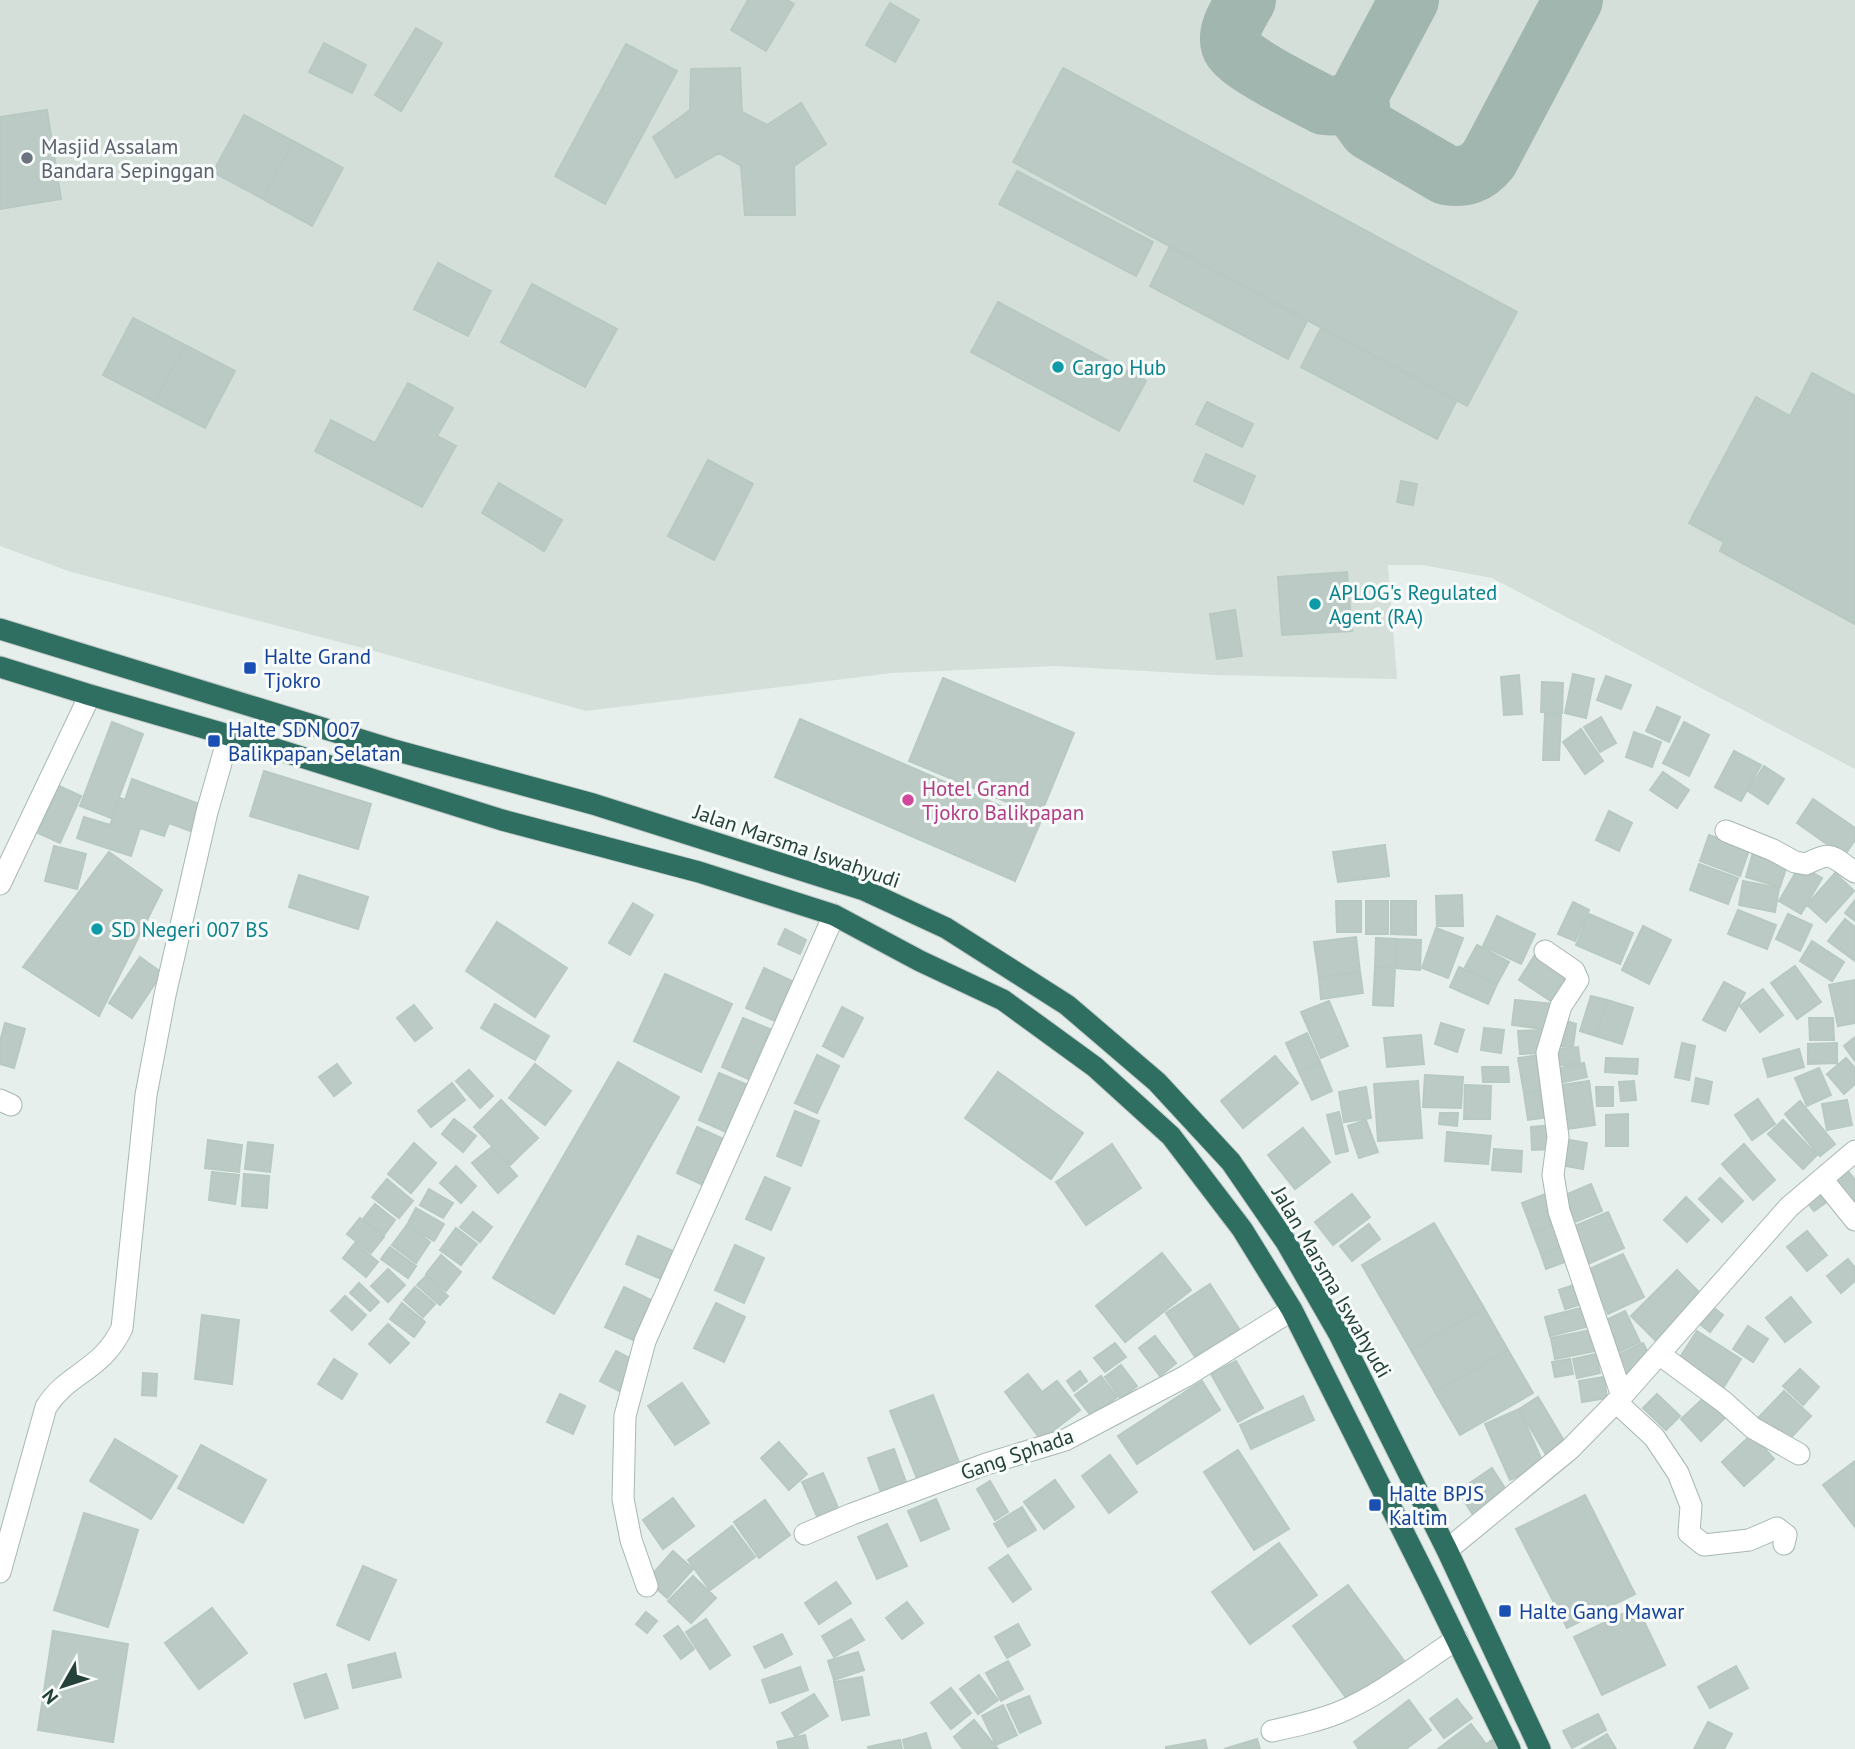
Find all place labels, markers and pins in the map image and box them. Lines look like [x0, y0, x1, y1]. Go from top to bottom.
place label: Masjid Assalam Bandara Sepinggan [41, 133, 215, 184]
marker: Masjid Assalam Bandara Sepinggan [19, 150, 35, 166]
place label: Cargo Hub [1072, 354, 1166, 381]
marker: Cargo Hub [1050, 359, 1066, 375]
place label: APLOG's Regulated Agent (RA) [1329, 579, 1497, 630]
marker: APLOG's Regulated Agent (RA) [1307, 596, 1323, 612]
place label: Halte Grand Tjokro [264, 643, 371, 694]
marker: Halte Grand Tjokro [242, 660, 258, 676]
place label: Halte SDN 007 Balikpapan Selatan [228, 716, 401, 767]
marker: Halte SDN 007 Balikpapan Selatan [206, 733, 222, 749]
place label: Hotel Grand Tjokro Balikpapan [922, 775, 1084, 826]
marker: Hotel Grand Tjokro Balikpapan [900, 792, 916, 808]
place label: SD Negeri 007 BS [111, 916, 269, 943]
marker: SD Negeri 007 BS [89, 921, 105, 937]
place label: Halte BPJS Kaltim [1389, 1480, 1484, 1531]
marker: Halte BPJS Kaltim [1367, 1497, 1383, 1513]
place label: Halte Gang Mawar [1519, 1598, 1684, 1625]
marker: Halte Gang Mawar [1497, 1603, 1513, 1619]

